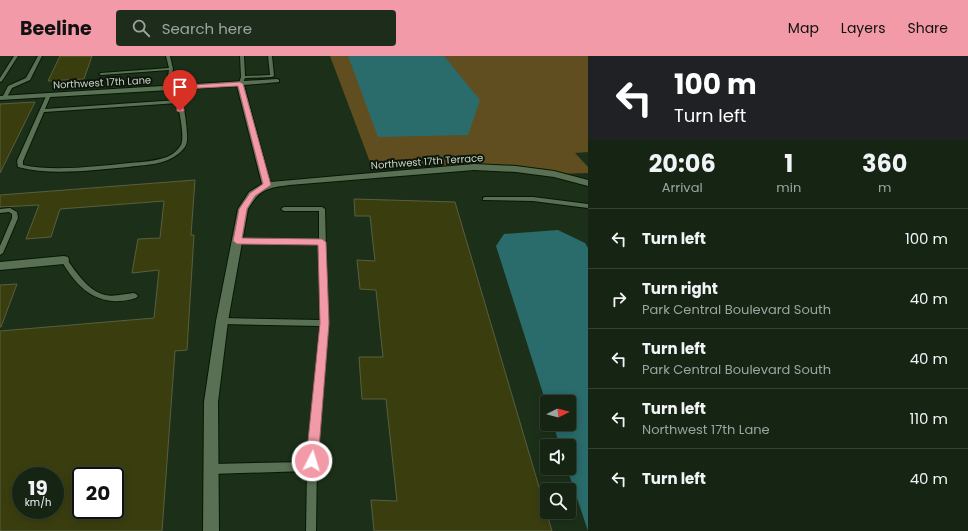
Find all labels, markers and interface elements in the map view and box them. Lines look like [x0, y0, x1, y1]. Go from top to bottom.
search box [116, 10, 396, 46]
text: Beeline [20, 15, 92, 42]
icon: search [130, 17, 152, 39]
text: Search here [162, 18, 252, 39]
text: Map [788, 18, 819, 38]
text: Layers [841, 18, 885, 38]
text: Share [907, 18, 948, 38]
text: 100 m [674, 65, 757, 104]
pin [163, 70, 197, 111]
street label: Northwest 17th Lane [53, 72, 151, 93]
icon: left [608, 72, 660, 124]
icon: arrive [169, 76, 191, 98]
text: Turn left [674, 103, 746, 128]
text: 20:06 [649, 147, 716, 180]
text: 1 [784, 147, 793, 180]
text: 360 [862, 147, 907, 180]
street label: Northwest 17th Terrace [370, 150, 484, 173]
text: Arrival [662, 178, 703, 197]
text: min [776, 178, 801, 197]
text: m [878, 178, 891, 197]
icon: left [608, 228, 630, 250]
text: Turn left [642, 228, 706, 249]
text: 100 m [905, 228, 948, 249]
text: Turn right [642, 278, 718, 299]
icon: right [608, 288, 630, 310]
text: 40 m [910, 288, 948, 309]
text: Park Central Boulevard South [642, 300, 831, 319]
text: Turn left [642, 338, 706, 359]
icon: left [608, 348, 630, 370]
text: 40 m [910, 348, 948, 369]
text: Park Central Boulevard South [642, 360, 831, 379]
north arrow [540, 395, 576, 431]
map controls [540, 395, 576, 519]
text: Turn left [642, 398, 706, 419]
icon: left [608, 408, 630, 430]
text: 110 m [910, 408, 948, 429]
text: Northwest 17th Lane [642, 420, 770, 439]
button: sound [540, 439, 576, 475]
position arrow [291, 440, 333, 482]
speed limit sign: 20 [72, 467, 124, 519]
icon: left [608, 468, 630, 490]
text: Turn left [642, 468, 706, 489]
text: 40 m [910, 468, 948, 489]
text: 19 [28, 474, 48, 502]
button: search [540, 483, 576, 519]
text: km/h [25, 495, 51, 510]

